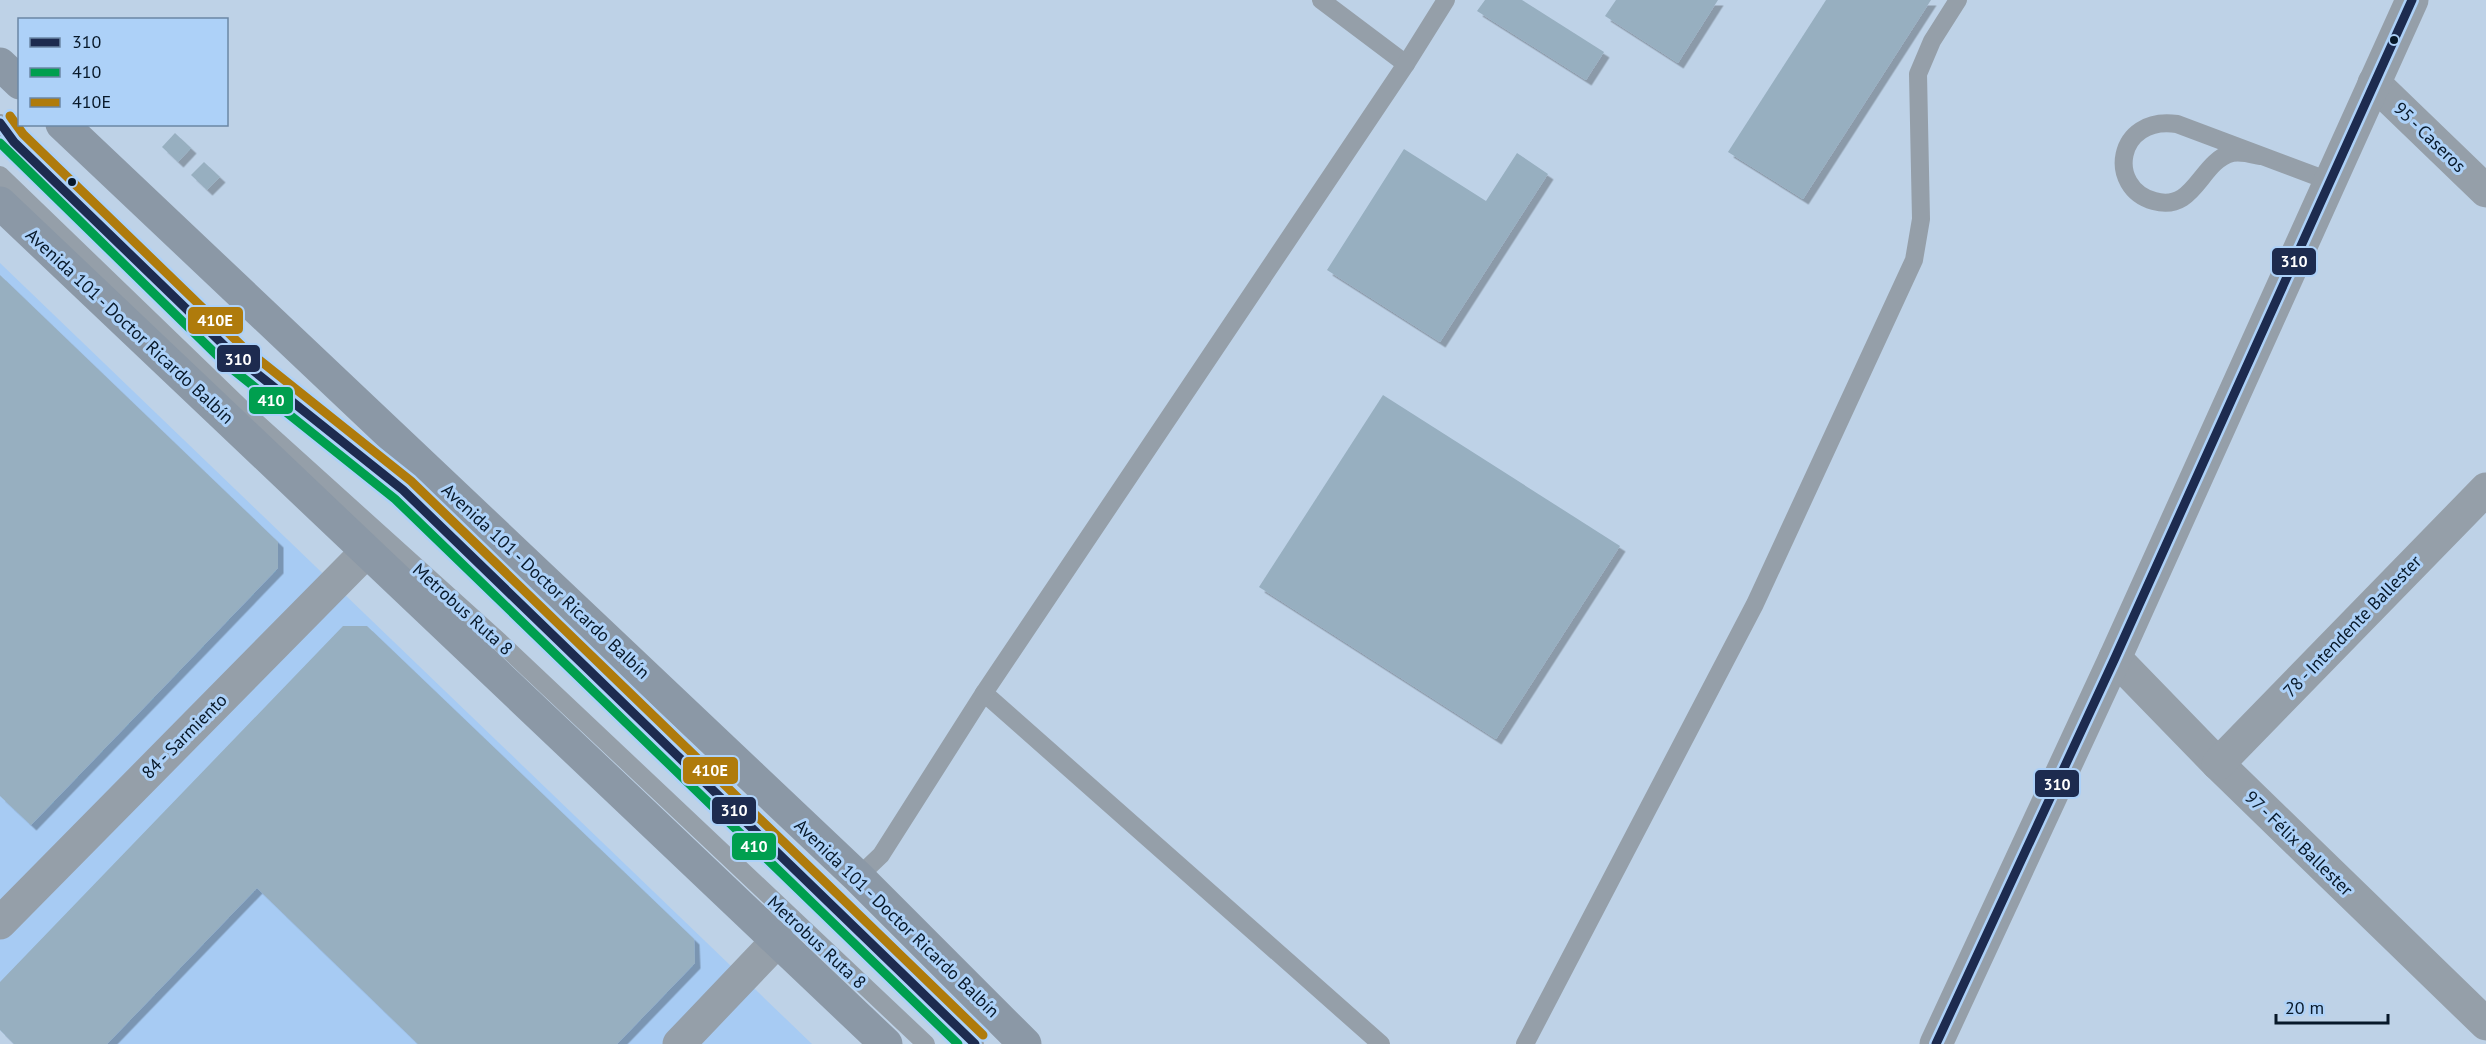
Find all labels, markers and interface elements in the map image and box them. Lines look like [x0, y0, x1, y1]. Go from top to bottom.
legend [18, 18, 228, 126]
text: 310 [72, 30, 102, 53]
unlabelled marker [2388, 34, 2400, 46]
text: 410 [72, 60, 102, 83]
text: 410E [72, 90, 111, 113]
street label: 95 - Caseros [2389, 97, 2471, 177]
unlabelled marker [66, 176, 78, 188]
street label: Avenida 101 - Doctor Ricardo Balbín [21, 223, 239, 429]
line badge: 310 [2271, 247, 2317, 276]
text: 310 [2280, 251, 2308, 271]
line badge: 410E [187, 306, 244, 335]
text: 410E [197, 310, 233, 330]
line badge: 310 [216, 344, 261, 373]
text: 310 [224, 349, 252, 369]
line badge: 410 [248, 386, 294, 415]
text: 410 [257, 390, 285, 410]
street label: Avenida 101 - Doctor Ricardo Balbín [437, 478, 655, 684]
street label: 78 - Intendente Ballester [2278, 550, 2426, 702]
street label: Metrobus Ruta 8 [408, 558, 518, 660]
street label: 84 - Sarmiento [136, 688, 232, 784]
line badge: 410E [682, 756, 739, 785]
text: 410E [692, 760, 728, 780]
line badge: 310 [2034, 769, 2080, 798]
text: 310 [2043, 774, 2071, 794]
street label: 97 - Félix Ballester [2240, 785, 2358, 901]
line badge: 310 [711, 796, 757, 825]
text: 310 [720, 800, 748, 820]
street label: Avenida 101 - Doctor Ricardo Balbín [790, 814, 1004, 1022]
line badge: 410 [731, 832, 777, 861]
text: 410 [740, 836, 768, 856]
street label: Metrobus Ruta 8 [763, 890, 871, 994]
scale bar [2276, 987, 2388, 1025]
text: 20 m [2285, 996, 2324, 1019]

